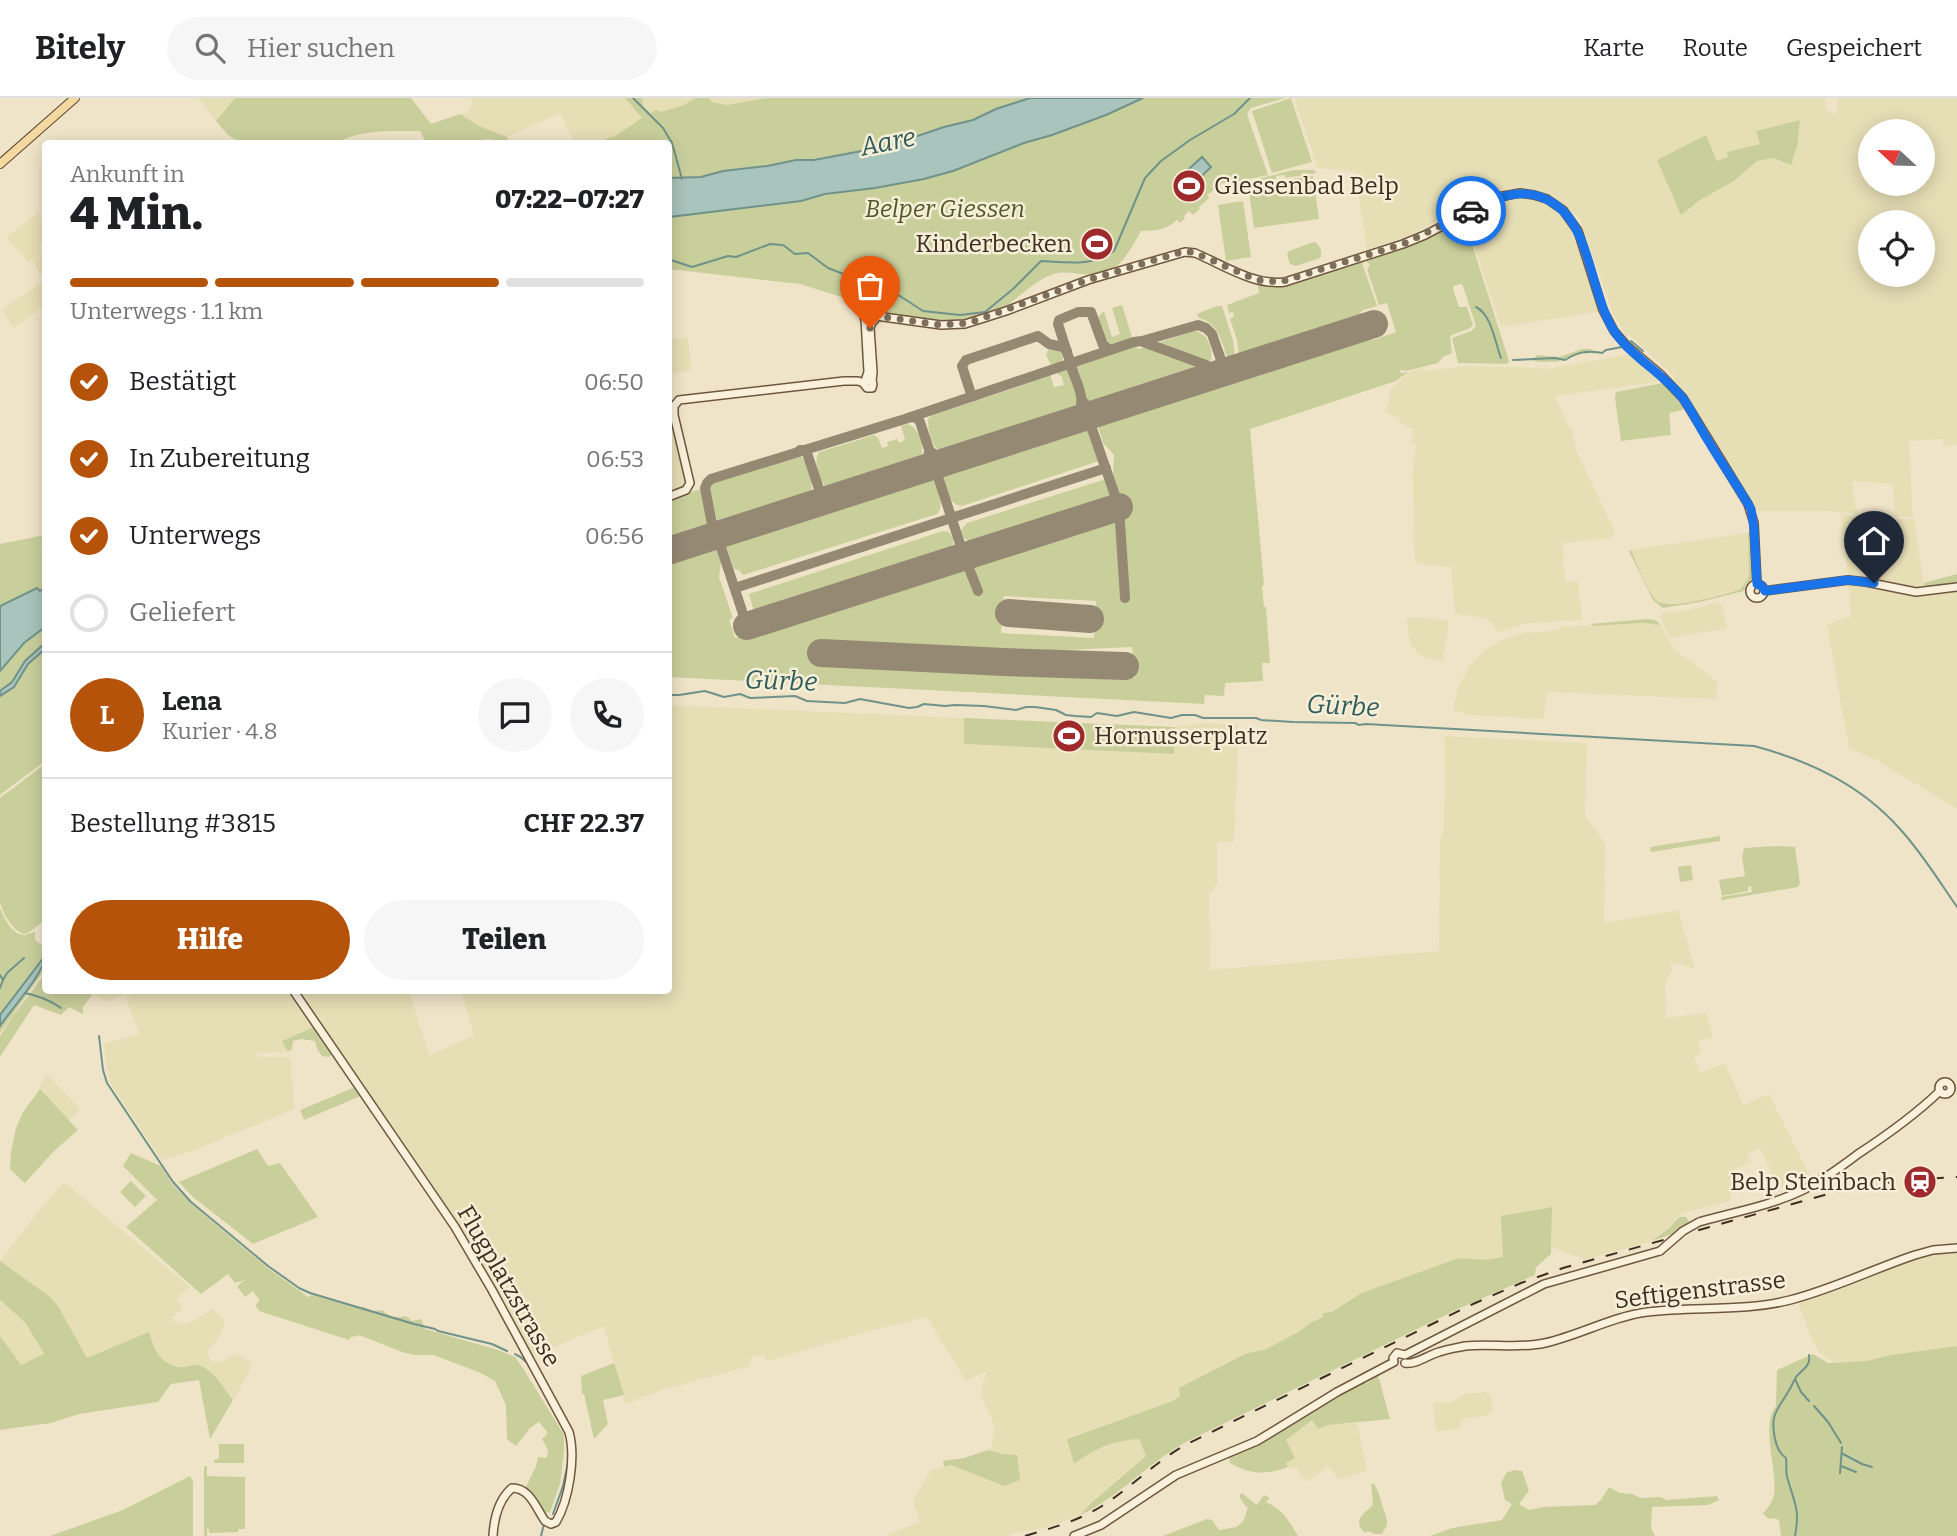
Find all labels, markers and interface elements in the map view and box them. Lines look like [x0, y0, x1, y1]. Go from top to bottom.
search box [167, 17, 657, 80]
text: Bitely [35, 28, 125, 68]
icon: search [191, 29, 229, 67]
text: Hier suchen [247, 33, 395, 64]
text: Karte [1583, 34, 1645, 62]
text: Route [1683, 34, 1748, 62]
text: Gespeichert [1786, 34, 1922, 62]
north arrow [1858, 119, 1936, 196]
map controls [1858, 119, 1935, 287]
water label: Aare [857, 121, 918, 163]
text: Ankunft in [70, 160, 185, 188]
sports icon: Giessenbad Belp [1170, 167, 1208, 205]
place label: Giessenbad Belp [1214, 172, 1399, 200]
courier [1436, 176, 1506, 246]
text: 07:22–07:27 [495, 184, 644, 215]
text: 4 Min. [70, 186, 203, 241]
icon: car [1452, 192, 1490, 230]
park label: Belper Giessen [865, 195, 1025, 223]
button: locate [1858, 210, 1935, 287]
sports icon: Kinderbecken [1078, 225, 1116, 263]
place label: Kinderbecken [916, 230, 1072, 258]
pin [840, 256, 900, 328]
icon: bag [851, 267, 889, 305]
text: Unterwegs · 1.1 km [70, 297, 263, 325]
icon: check [70, 363, 108, 401]
text: Bestätigt [129, 366, 236, 397]
text: 06:50 [584, 368, 644, 396]
icon: check [70, 440, 108, 478]
text: In Zubereitung [129, 443, 310, 474]
text: 06:53 [586, 445, 644, 473]
pin [1844, 511, 1904, 583]
icon: check [70, 517, 108, 555]
text: Unterwegs [129, 520, 261, 551]
text: 06:56 [585, 522, 644, 550]
icon: home [1855, 522, 1893, 560]
text: Geliefert [129, 597, 236, 628]
water label: Gürbe [744, 664, 818, 698]
button: chat [478, 678, 552, 752]
button: phone [570, 678, 644, 752]
text: Lena [162, 686, 222, 717]
water label: Gürbe [1306, 689, 1380, 723]
text: L [100, 700, 114, 731]
text: Kurier · 4.8 [162, 717, 277, 745]
sports icon: Hornusserplatz [1050, 717, 1088, 755]
place label: Hornusserplatz [1094, 722, 1267, 750]
text: Bestellung #3815 [70, 808, 276, 839]
text: CHF 22.37 [524, 808, 644, 839]
button: Hilfe [70, 900, 350, 980]
button: Teilen [364, 900, 644, 980]
station icon: Belp Steinbach [1901, 1163, 1939, 1201]
place label: Belp Steinbach [1730, 1168, 1896, 1196]
street label: Flugplatzstrasse [452, 1200, 566, 1372]
street label: Seftigenstrasse [1613, 1266, 1787, 1314]

